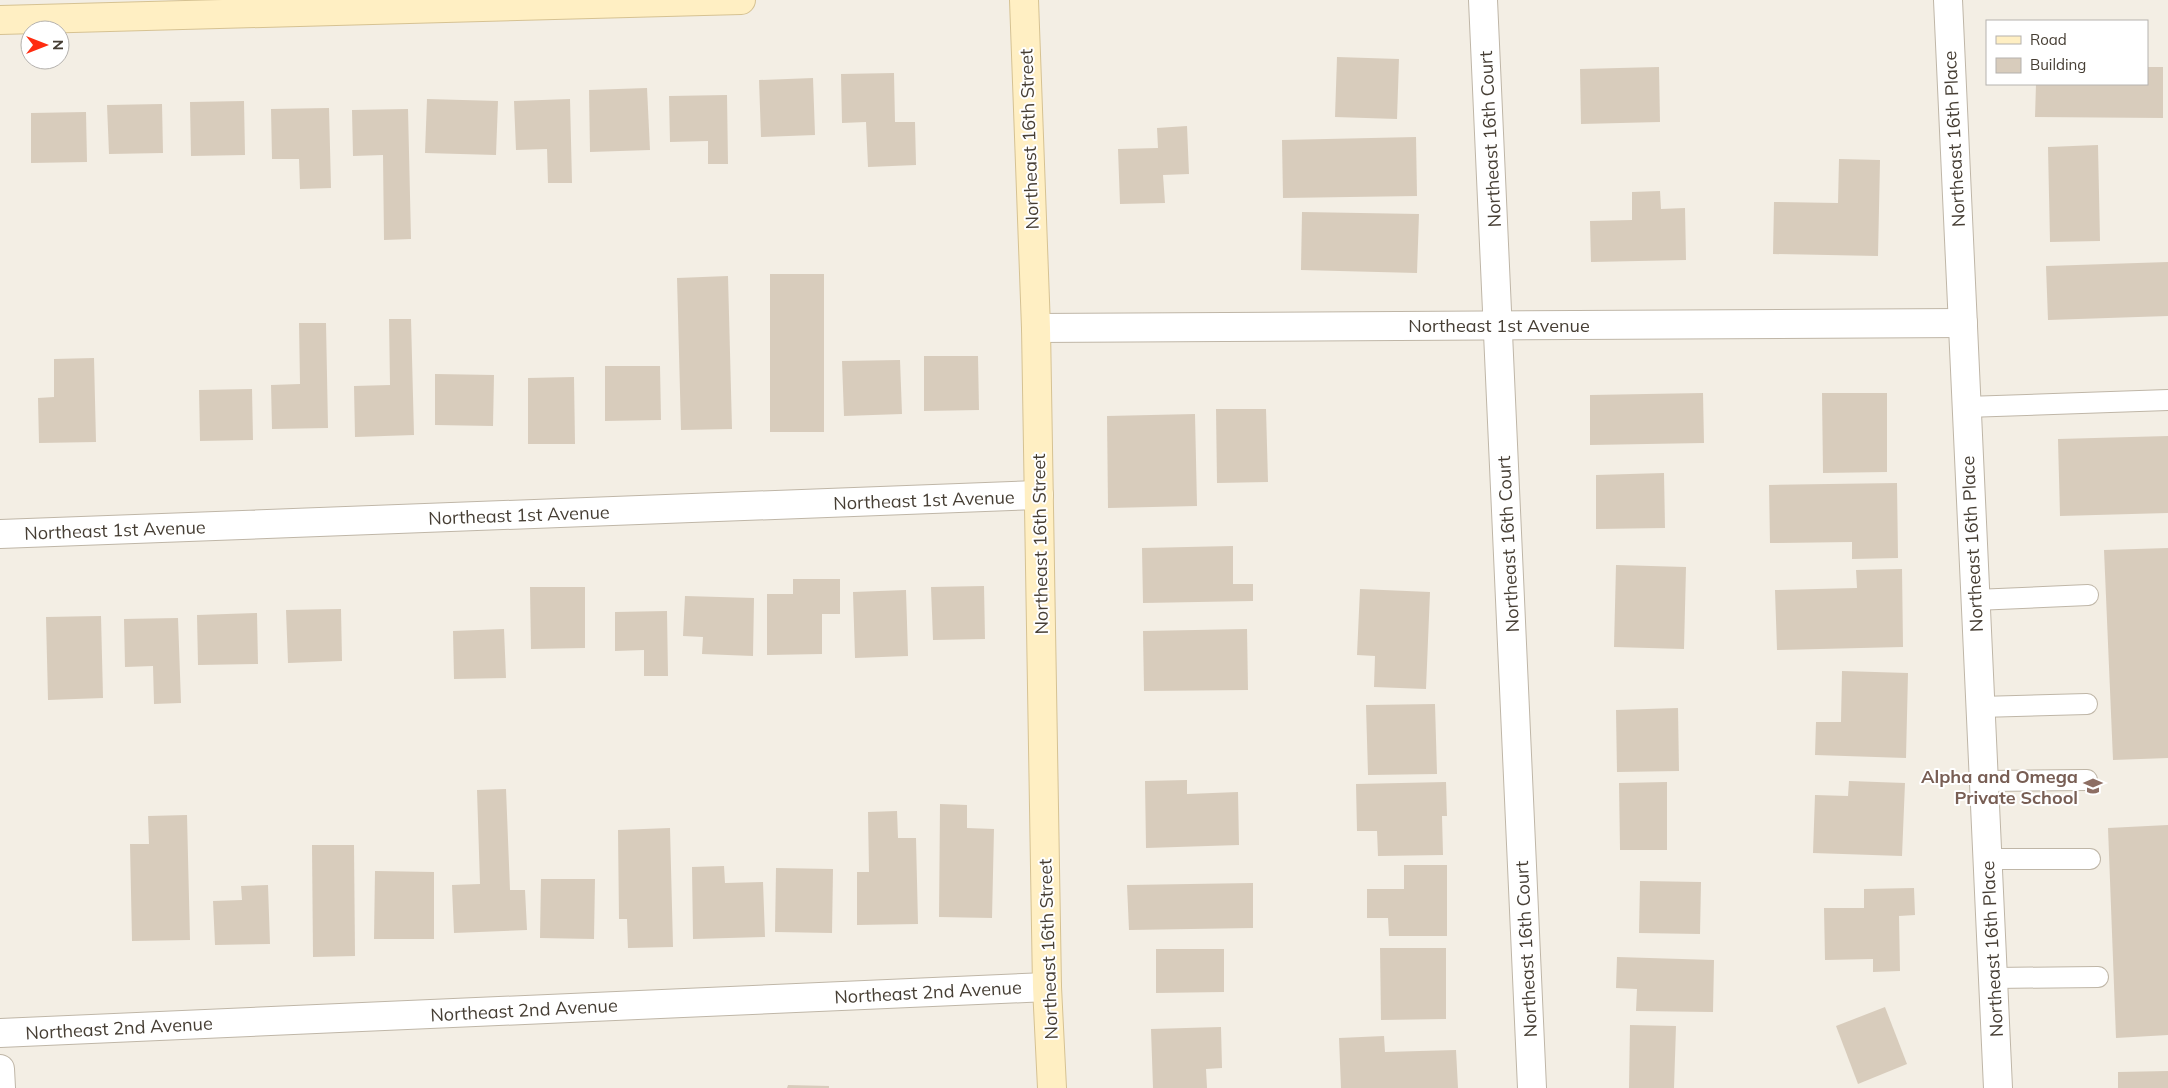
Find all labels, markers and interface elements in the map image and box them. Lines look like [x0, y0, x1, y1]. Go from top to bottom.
north arrow [20, 20, 70, 70]
legend [1986, 20, 2148, 85]
text: Road [2030, 30, 2067, 49]
text: N [49, 40, 67, 50]
street label: Northeast 16th Street [1014, 48, 1044, 230]
street label: Northeast 16th Court [1474, 50, 1506, 228]
street label: Northeast 16th Place [1938, 50, 1970, 228]
text: Building [2030, 55, 2086, 74]
street label: Northeast 1st Avenue [1408, 314, 1590, 337]
street label: Northeast 16th Street [1027, 453, 1053, 635]
street label: Northeast 16th Court [1492, 455, 1524, 633]
street label: Northeast 16th Place [1956, 455, 1988, 633]
street label: Northeast 1st Avenue [833, 485, 1015, 515]
street label: Northeast 1st Avenue [428, 500, 610, 530]
street label: Northeast 1st Avenue [24, 515, 206, 545]
place label: Alpha and Omega Private School [1921, 765, 2078, 809]
school or university icon: Alpha and Omega Private School [2082, 775, 2104, 797]
street label: Northeast 16th Street [1033, 858, 1063, 1040]
street label: Northeast 16th Court [1510, 860, 1542, 1038]
street label: Northeast 16th Place [1976, 860, 2008, 1038]
street label: Northeast 2nd Avenue [834, 976, 1022, 1008]
street label: Northeast 2nd Avenue [430, 994, 618, 1026]
street label: Northeast 2nd Avenue [25, 1012, 213, 1044]

